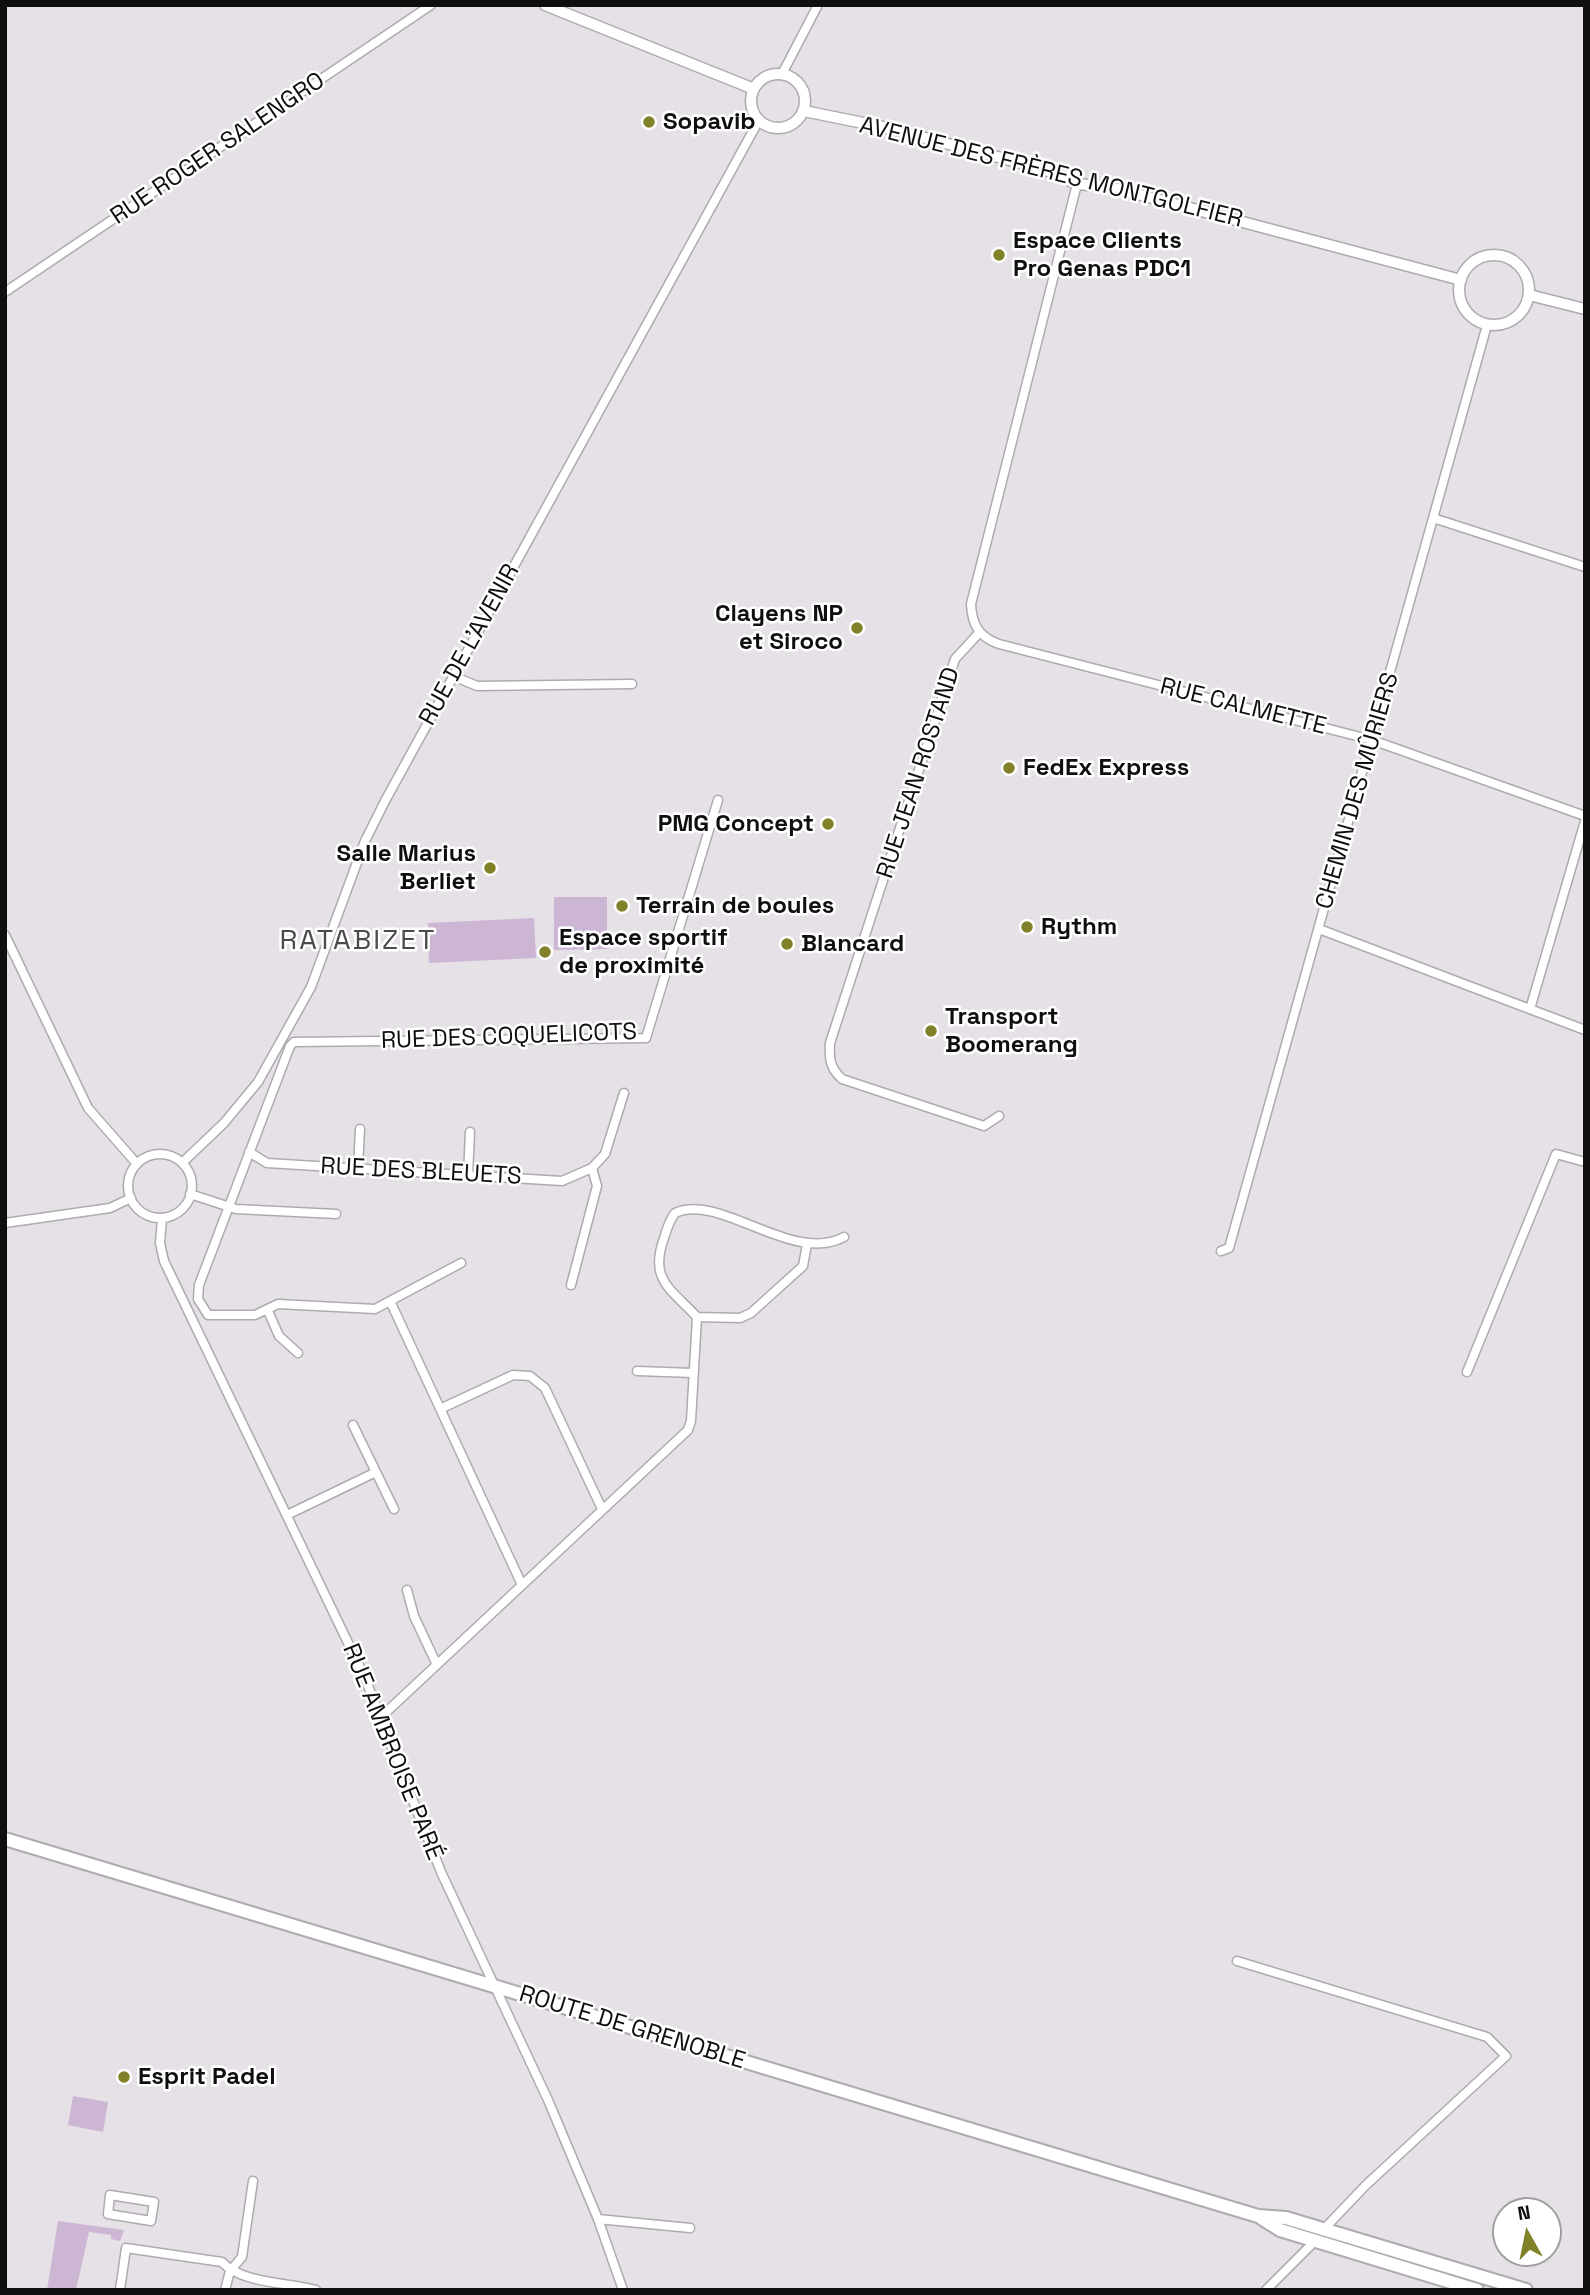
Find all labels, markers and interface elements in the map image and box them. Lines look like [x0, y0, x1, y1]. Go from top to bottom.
street label: RUE ROGER SALENGRO [105, 67, 331, 231]
place label: Sopavib [663, 108, 756, 136]
street label: AVENUE DES FRÈRES MONTGOLFIER [856, 111, 1246, 235]
marker: Sopavib [641, 114, 657, 130]
place label: Espace Clients Pro Genas PDC1 [1013, 227, 1191, 283]
marker: Espace Clients Pro Genas PDC1 [991, 247, 1007, 263]
street label: RUE DE L'AVENIR [414, 559, 526, 731]
place label: Clayens NP et Siroco [715, 600, 843, 656]
marker: Clayens NP et Siroco [849, 620, 865, 636]
street label: RUE JEAN ROSTAND [871, 664, 967, 882]
street label: CHEMIN DES MÛRIERS [1310, 669, 1406, 913]
street label: RUE CALMETTE [1157, 672, 1329, 742]
place label: FedEx Express [1023, 754, 1189, 782]
marker: FedEx Express [1001, 760, 1017, 776]
place label: PMG Concept [658, 810, 814, 838]
marker: PMG Concept [820, 816, 836, 832]
place label: Salle Marius Berliet [337, 840, 476, 896]
marker: Salle Marius Berliet [482, 860, 498, 876]
place label: Terrain de boules [636, 892, 834, 920]
marker: Terrain de boules [614, 898, 630, 914]
place label: Rythm [1041, 913, 1117, 941]
marker: Rythm [1019, 919, 1035, 935]
district label: RATABIZET [281, 924, 435, 958]
place label: Espace sportif de proximité [559, 924, 728, 980]
place label: Blancard [801, 930, 904, 958]
marker: Blancard [779, 936, 795, 952]
marker: Espace sportif de proximité [537, 944, 553, 960]
place label: Transport Boomerang [945, 1003, 1078, 1059]
street label: RUE DES COQUELICOTS [380, 1018, 638, 1056]
marker: Transport Boomerang [923, 1023, 939, 1039]
street label: RUE DES BLEUETS [320, 1152, 522, 1192]
street label: RUE AMBROISE PARÉ [335, 1640, 449, 1864]
street label: ROUTE DE GRENOBLE [515, 1980, 749, 2076]
place label: Esprit Padel [138, 2063, 276, 2091]
marker: Esprit Padel [116, 2069, 132, 2085]
north arrow [1492, 2197, 1562, 2267]
text: N [1516, 2199, 1532, 2226]

